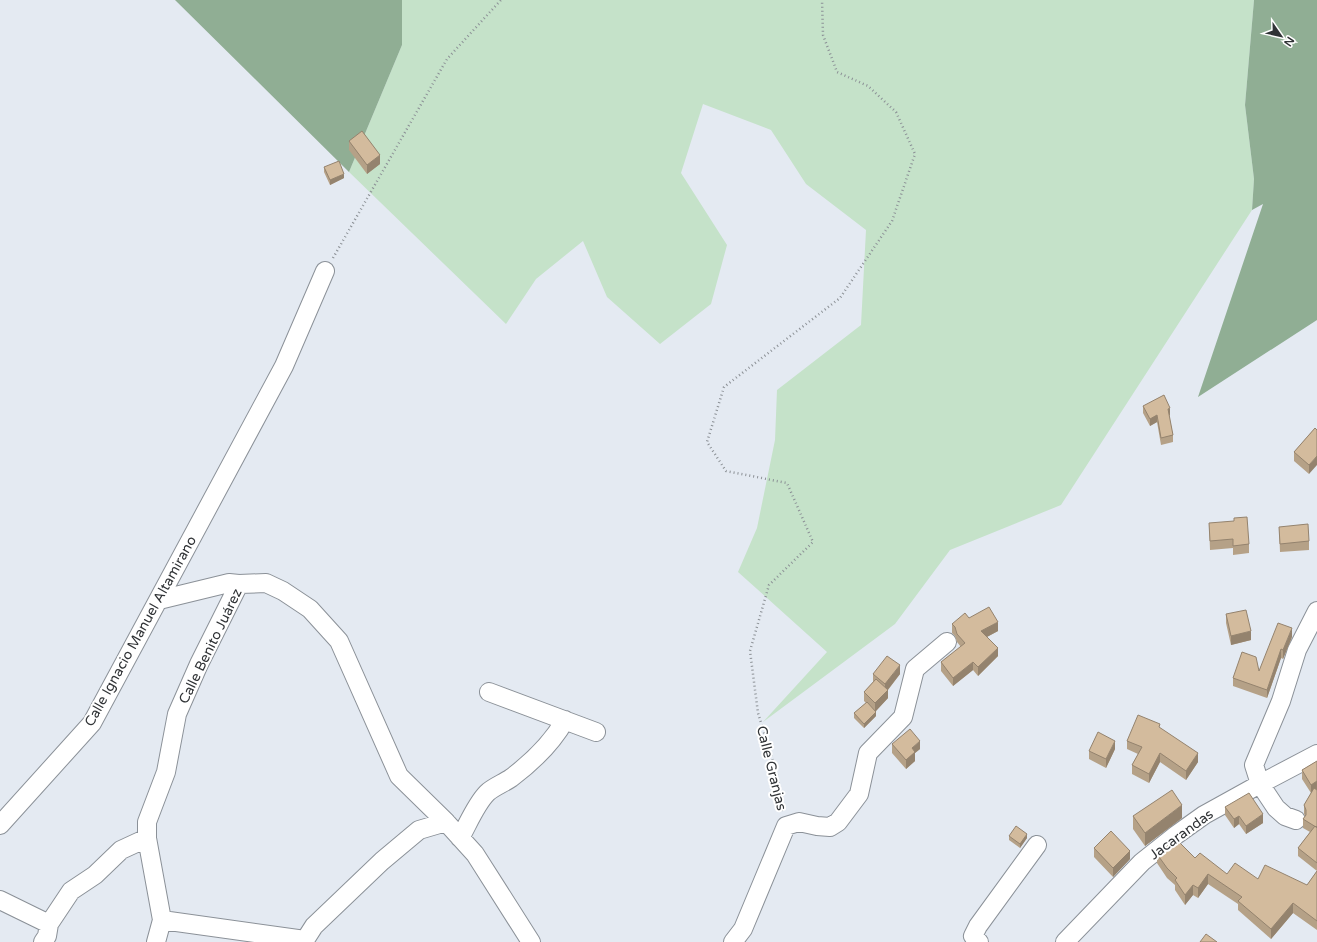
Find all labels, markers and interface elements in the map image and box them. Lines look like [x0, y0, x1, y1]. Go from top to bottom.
north arrow [1261, 16, 1301, 56]
text: N [1281, 34, 1297, 49]
street label: Calle Ignacio Manuel Altamirano [81, 533, 200, 730]
street label: Calle Benito Juárez [175, 586, 246, 707]
street label: Calle Granjas [753, 724, 790, 812]
street label: Jacarandas [1146, 805, 1217, 863]

